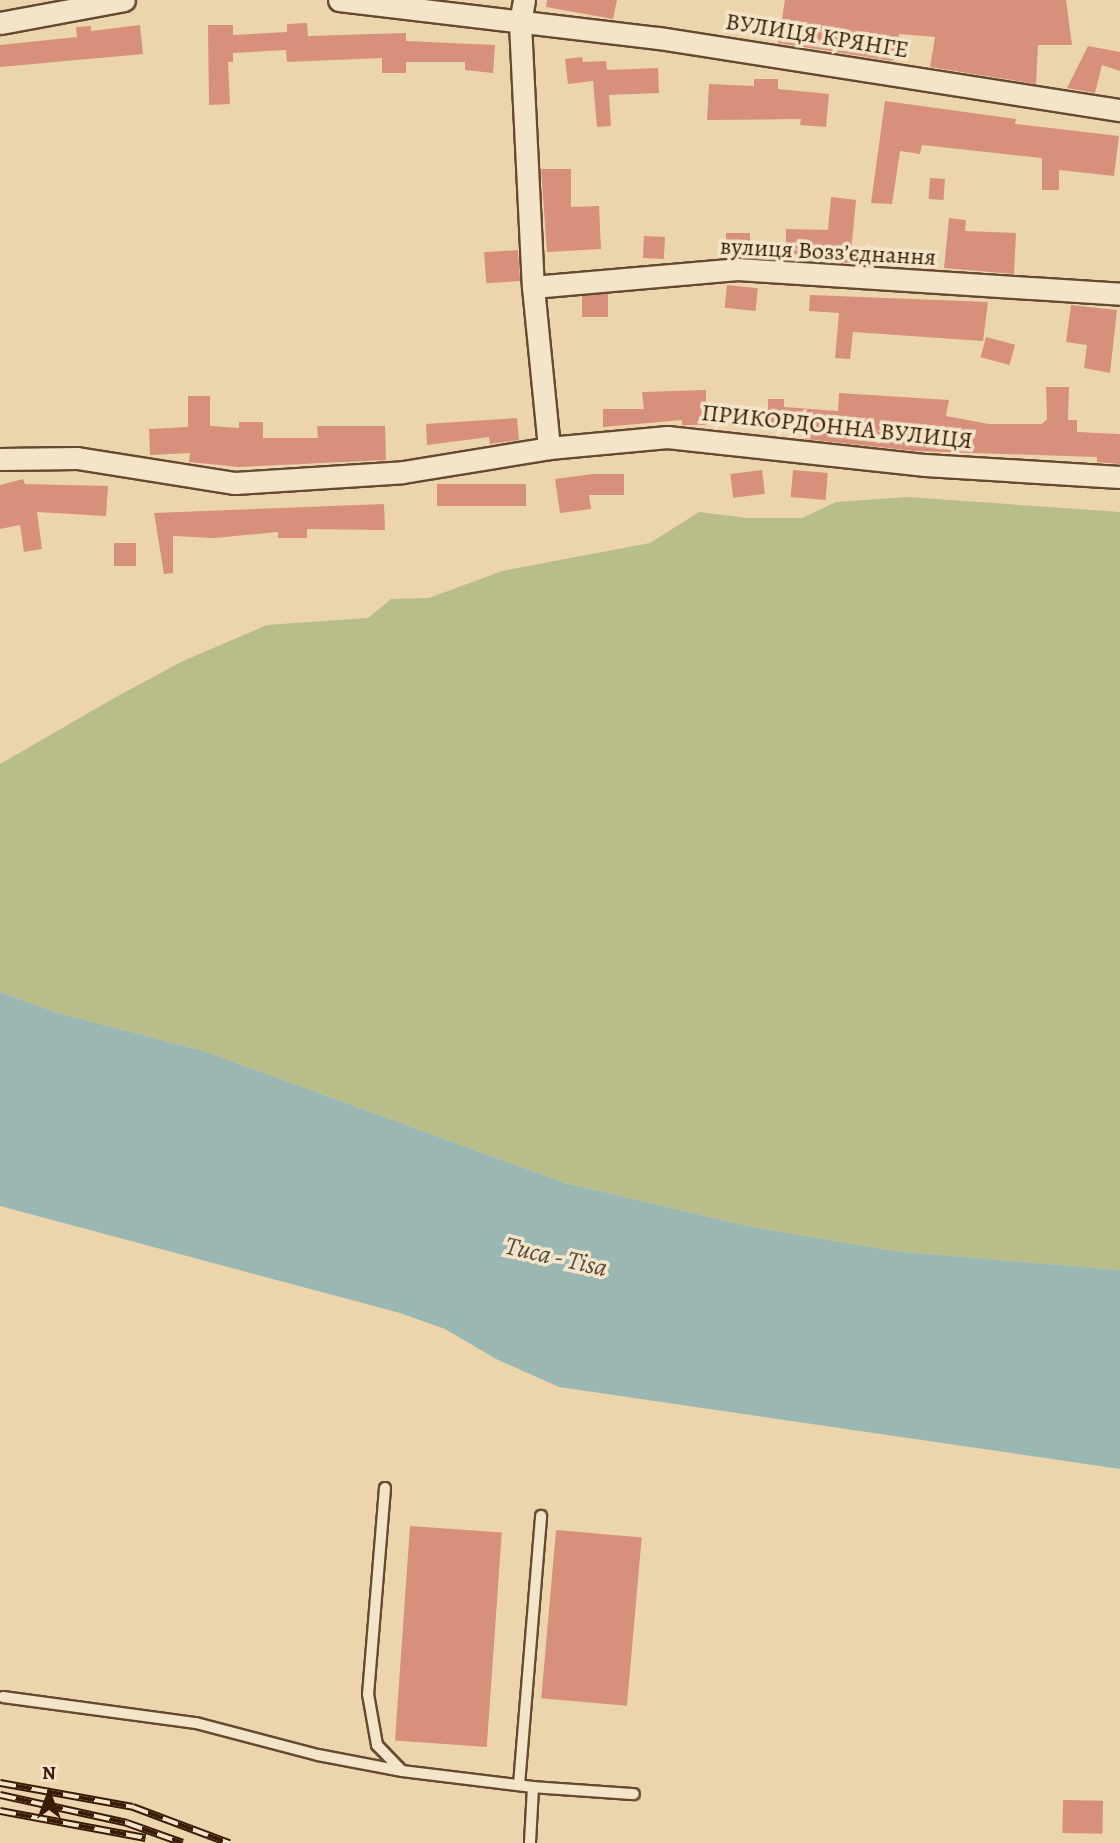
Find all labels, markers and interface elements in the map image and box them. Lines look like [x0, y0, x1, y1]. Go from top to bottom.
street label: ВУЛИЦЯ КРЯНГЕ [723, 7, 911, 65]
street label: вулиця Воззʼєднання [719, 232, 937, 272]
street label: ПРИКОРДОННА ВУЛИЦЯ [700, 398, 974, 456]
water label: Тиса - Tisa [502, 1230, 610, 1284]
north arrow [14, 1759, 84, 1829]
text: N [42, 1760, 56, 1786]

